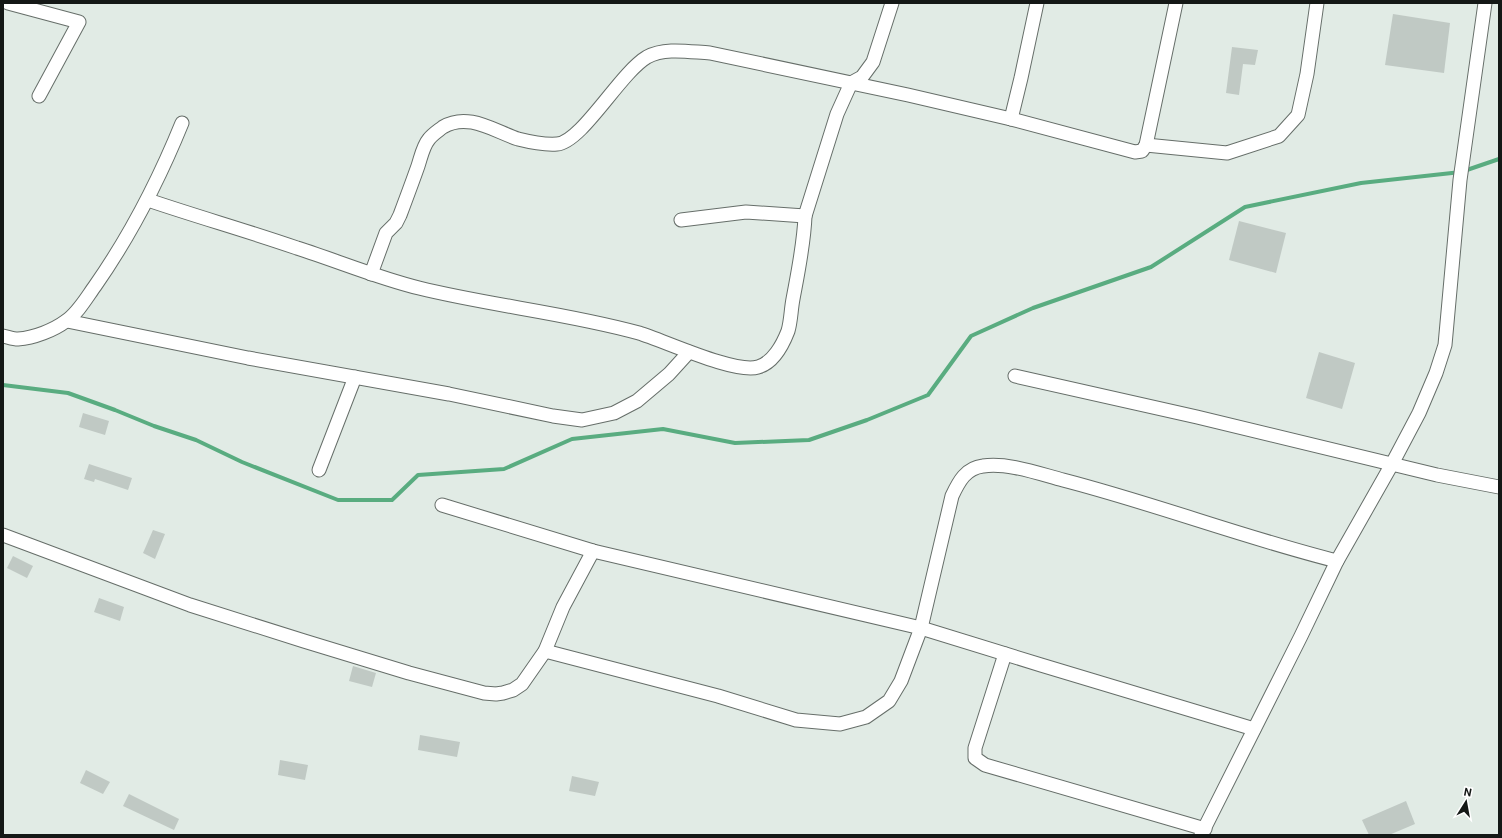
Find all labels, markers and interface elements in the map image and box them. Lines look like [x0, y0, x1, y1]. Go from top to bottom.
north arrow [1446, 782, 1486, 822]
text: N [1463, 786, 1473, 800]

